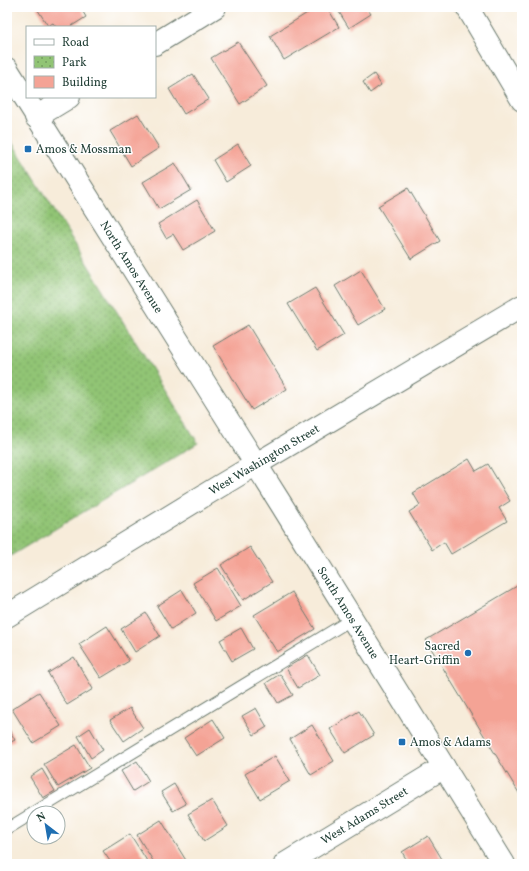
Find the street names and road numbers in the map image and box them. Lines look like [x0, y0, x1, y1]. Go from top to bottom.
street label: North Amos Avenue [96, 218, 166, 317]
street label: West Washington Street [206, 421, 323, 500]
street label: South Amos Avenue [313, 564, 382, 663]
street label: West Adams Street [318, 784, 411, 849]

